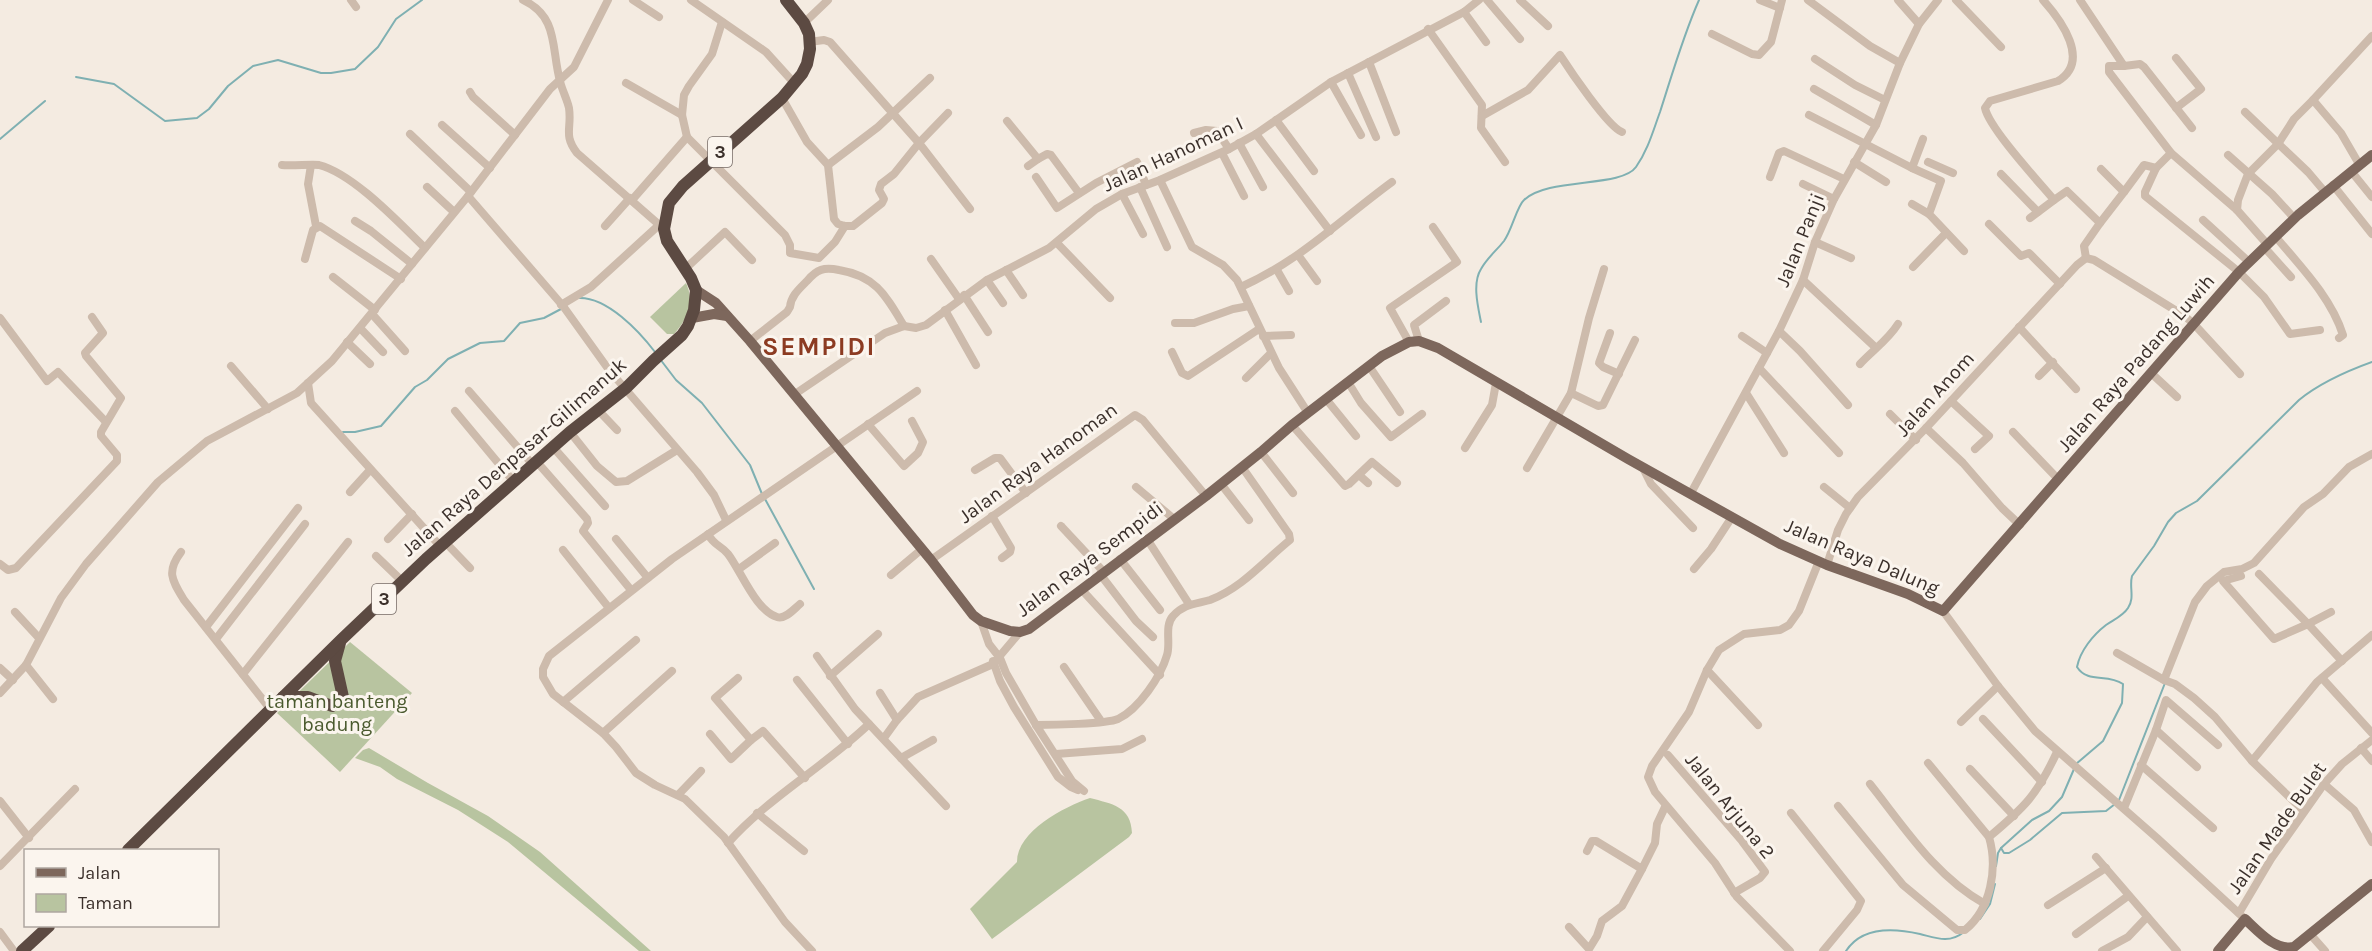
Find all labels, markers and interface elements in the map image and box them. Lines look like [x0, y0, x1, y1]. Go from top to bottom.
street label: Jalan Hanoman I [1099, 111, 1247, 197]
road number: 3 [708, 137, 732, 167]
street label: Jalan Panji [1771, 190, 1829, 290]
street label: Jalan Raya Padang Luwih [2053, 269, 2219, 457]
district label: SEMPIDI [762, 331, 876, 362]
street label: Jalan Anom [1891, 347, 1979, 441]
street label: Jalan Raya Denpasar-Gilimanuk [397, 353, 631, 561]
street label: Jalan Raya Hanoman [954, 398, 1122, 528]
street label: Jalan Raya Sempidi [1012, 496, 1168, 622]
street label: Jalan Raya Dalung [1781, 514, 1943, 600]
road number: 3 [372, 584, 396, 614]
park label: taman banteng badung [266, 690, 408, 736]
street label: Jalan Arjuna 2 [1680, 749, 1780, 863]
street label: Jalan Made Bulet [2223, 757, 2331, 898]
legend [24, 849, 219, 927]
text: Jalan [78, 862, 121, 884]
text: Taman [78, 892, 133, 914]

